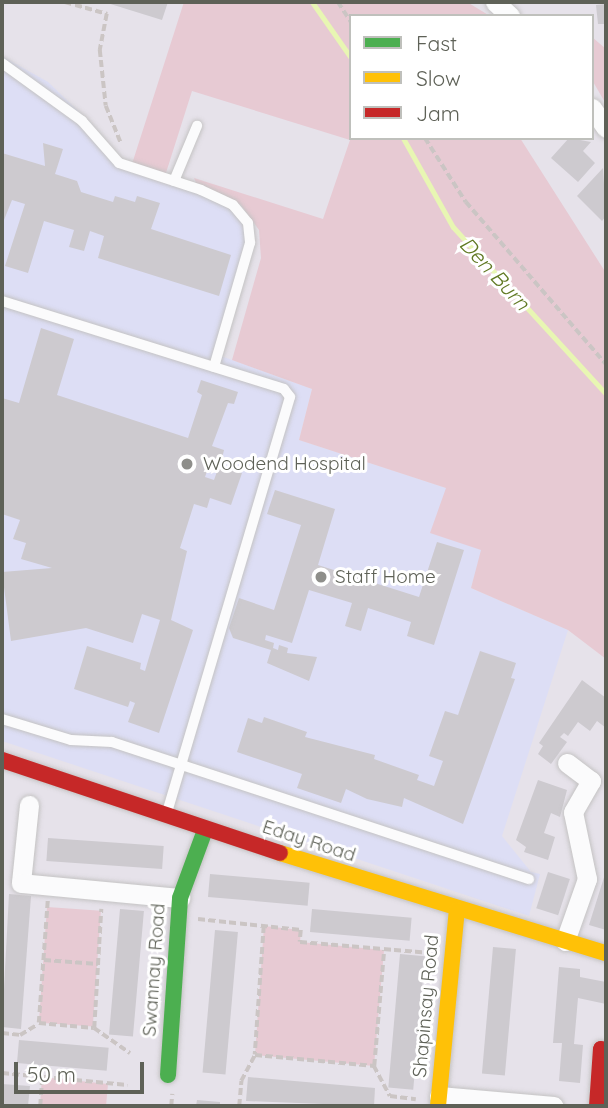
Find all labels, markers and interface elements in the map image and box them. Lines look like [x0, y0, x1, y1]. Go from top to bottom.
legend [349, 14, 594, 140]
text: Fast [416, 30, 457, 56]
text: Slow [416, 65, 461, 91]
text: Jam [416, 100, 460, 126]
water label: Den Burn [455, 231, 535, 315]
place label: Woodend Hospital [203, 453, 366, 475]
marker: Woodend Hospital [177, 454, 197, 474]
place label: Staff Home [335, 566, 436, 588]
marker: Staff Home [313, 569, 329, 585]
street label: Eday Road [259, 815, 359, 867]
street label: Swannay Road [138, 903, 170, 1037]
street label: Shapinsay Road [408, 934, 444, 1078]
scale bar [18, 1048, 147, 1092]
text: 50 m [27, 1061, 76, 1087]

